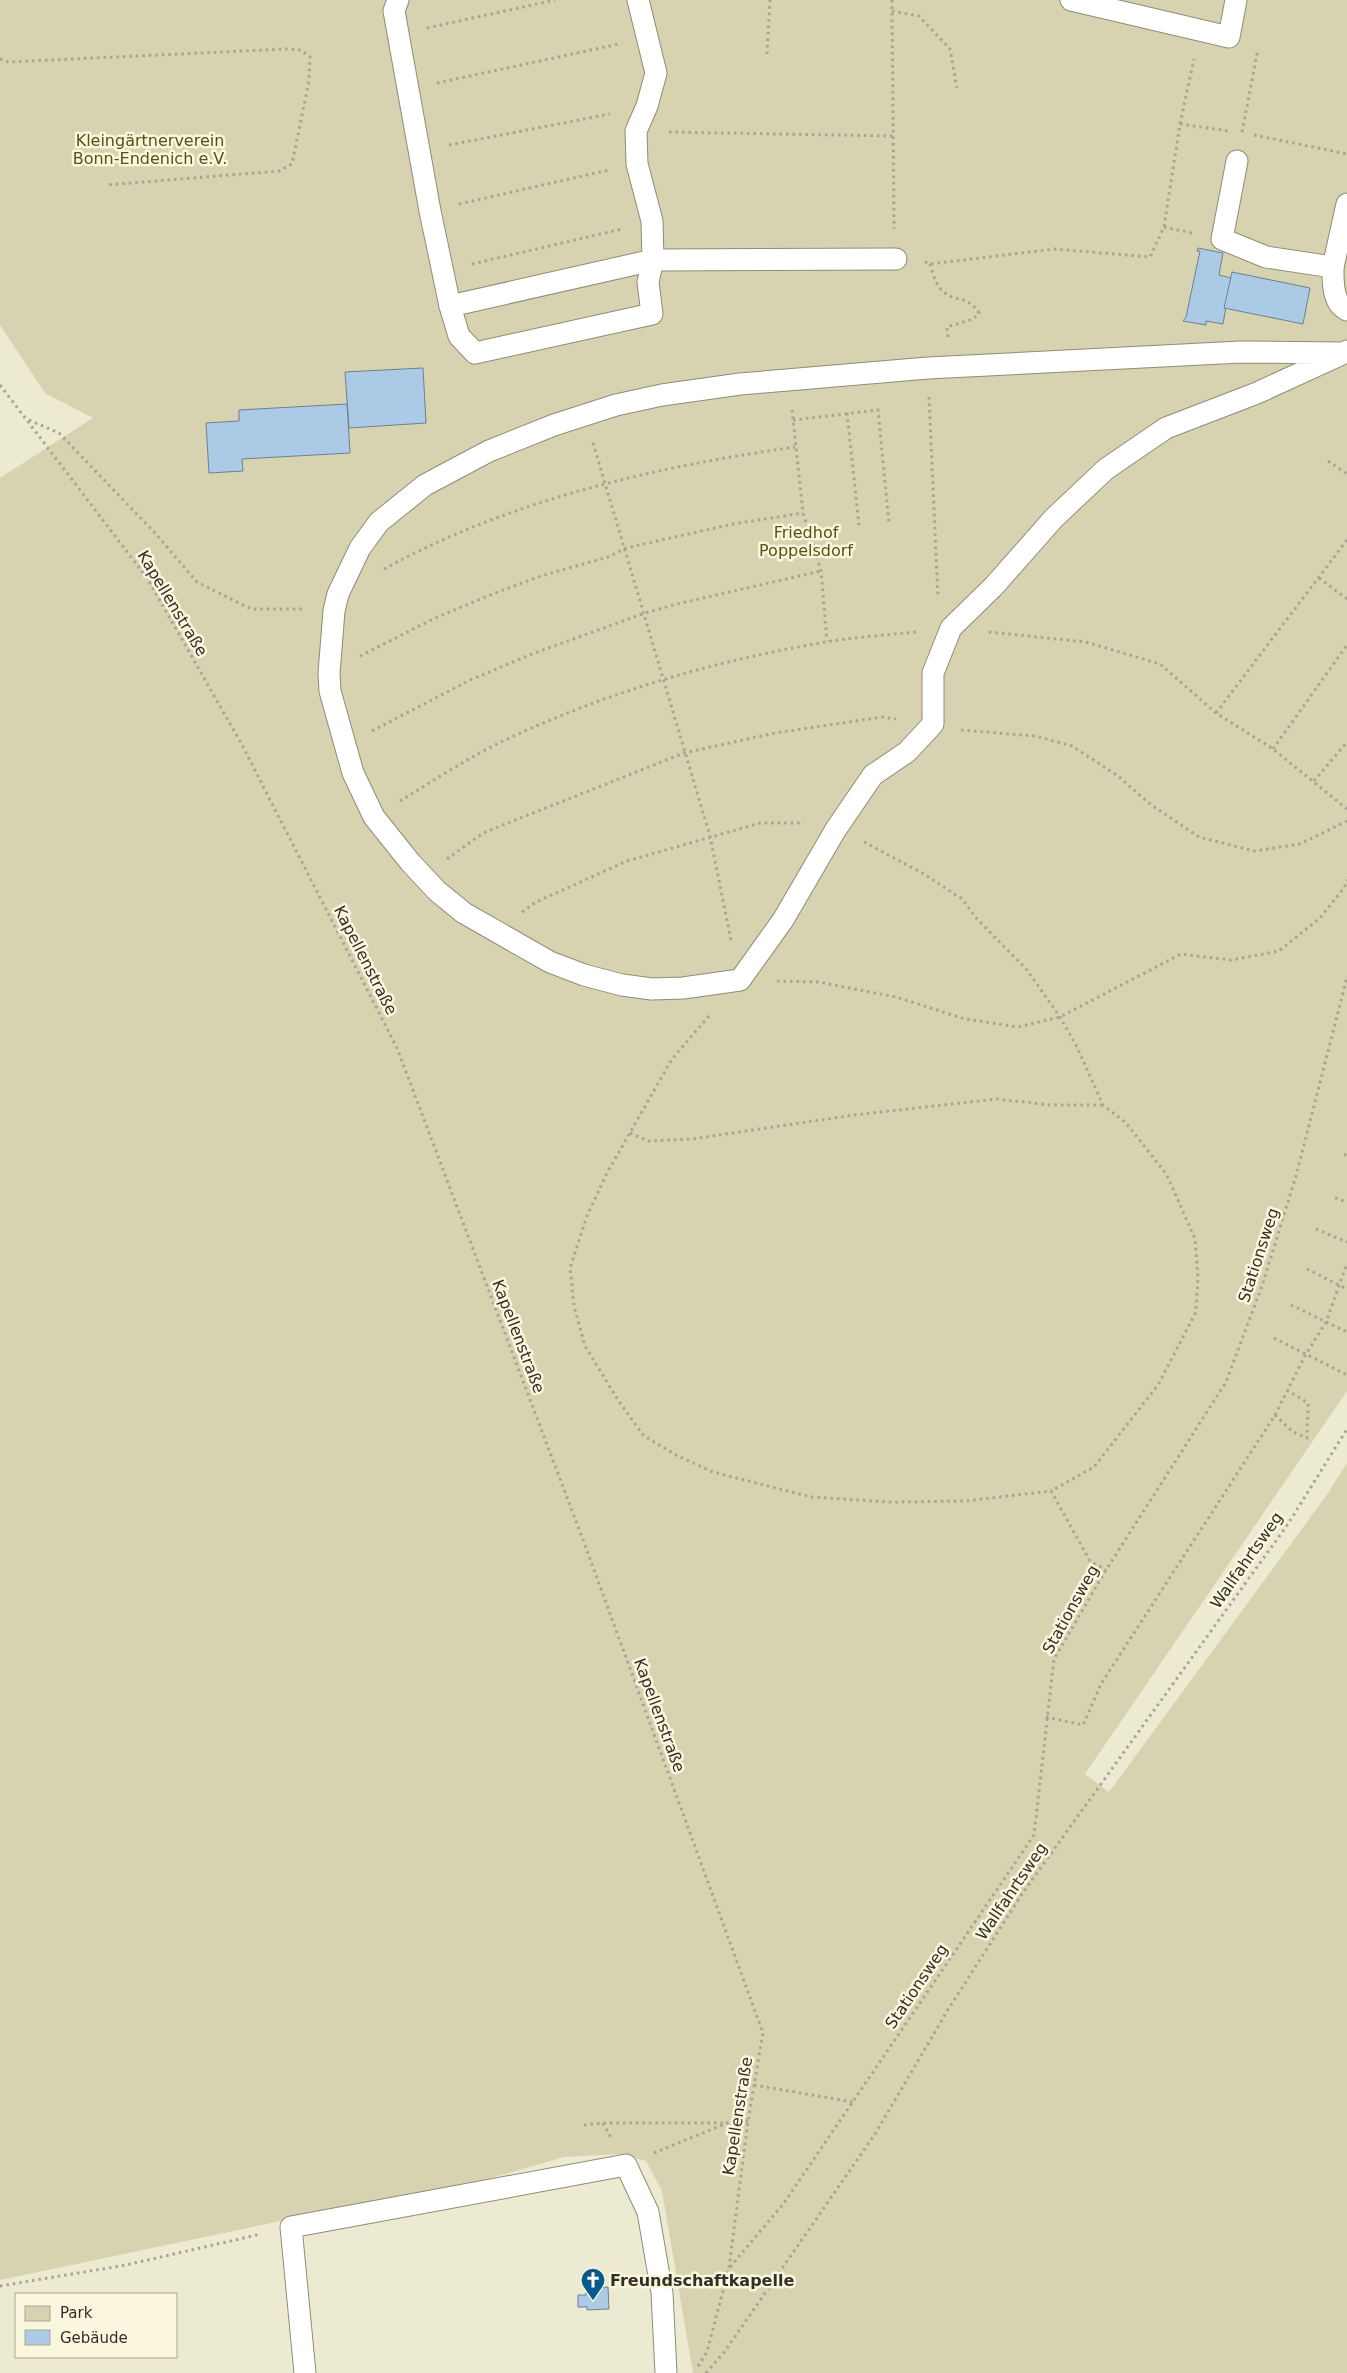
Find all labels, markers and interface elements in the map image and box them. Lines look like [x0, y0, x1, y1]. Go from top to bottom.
park label: Kleingärtnerverein Bonn-Endenich e.V. [73, 131, 227, 168]
park label: Friedhof Poppelsdorf [759, 523, 853, 560]
street label: Kapellenstraße [134, 547, 212, 660]
street label: Kapellenstraße [330, 903, 401, 1018]
street label: Stationsweg [1234, 1205, 1283, 1305]
street label: Kapellenstraße [488, 1277, 549, 1396]
street label: Wallfahrtsweg [1206, 1508, 1287, 1612]
street label: Stationsweg [1038, 1562, 1103, 1657]
street label: Kapellenstraße [630, 1656, 689, 1775]
street label: Wallfahrtsweg [972, 1839, 1051, 1944]
street label: Stationsweg [881, 1940, 952, 2032]
street label: Kapellenstraße [719, 2055, 756, 2177]
church icon: Freundschaftkapelle [580, 2267, 606, 2301]
place label: Freundschaftkapelle [610, 2271, 794, 2290]
legend [15, 2293, 178, 2358]
text: Park [60, 2304, 93, 2322]
text: Gebäude [60, 2329, 128, 2347]

